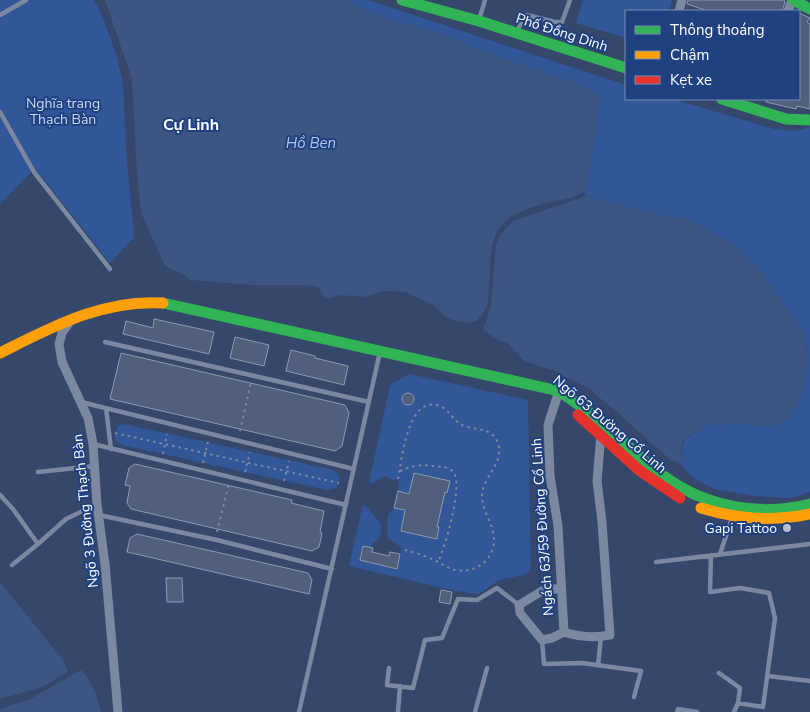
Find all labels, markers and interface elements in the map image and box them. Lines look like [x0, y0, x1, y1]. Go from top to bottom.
street label: Phố Đồng Dinh [513, 9, 610, 56]
legend [625, 10, 800, 100]
text: Thông thoáng [670, 20, 764, 40]
text: Chậm [670, 45, 709, 65]
text: Kẹt xe [670, 70, 712, 90]
park label: Nghĩa trang Thạch Bàn [26, 94, 100, 129]
district label: Cự Linh [163, 114, 219, 136]
water label: Hồ Ben [286, 133, 336, 153]
street label: Ngõ 63 Đường Cổ Linh [549, 371, 671, 478]
street label: Ngõ 3 Đường Thạch Bàn [68, 433, 103, 589]
street label: Ngách 63/59 Đường Cổ Linh [527, 438, 558, 616]
place label: Gapi Tattoo [705, 519, 777, 538]
marker: Gapi Tattoo [781, 522, 793, 534]

